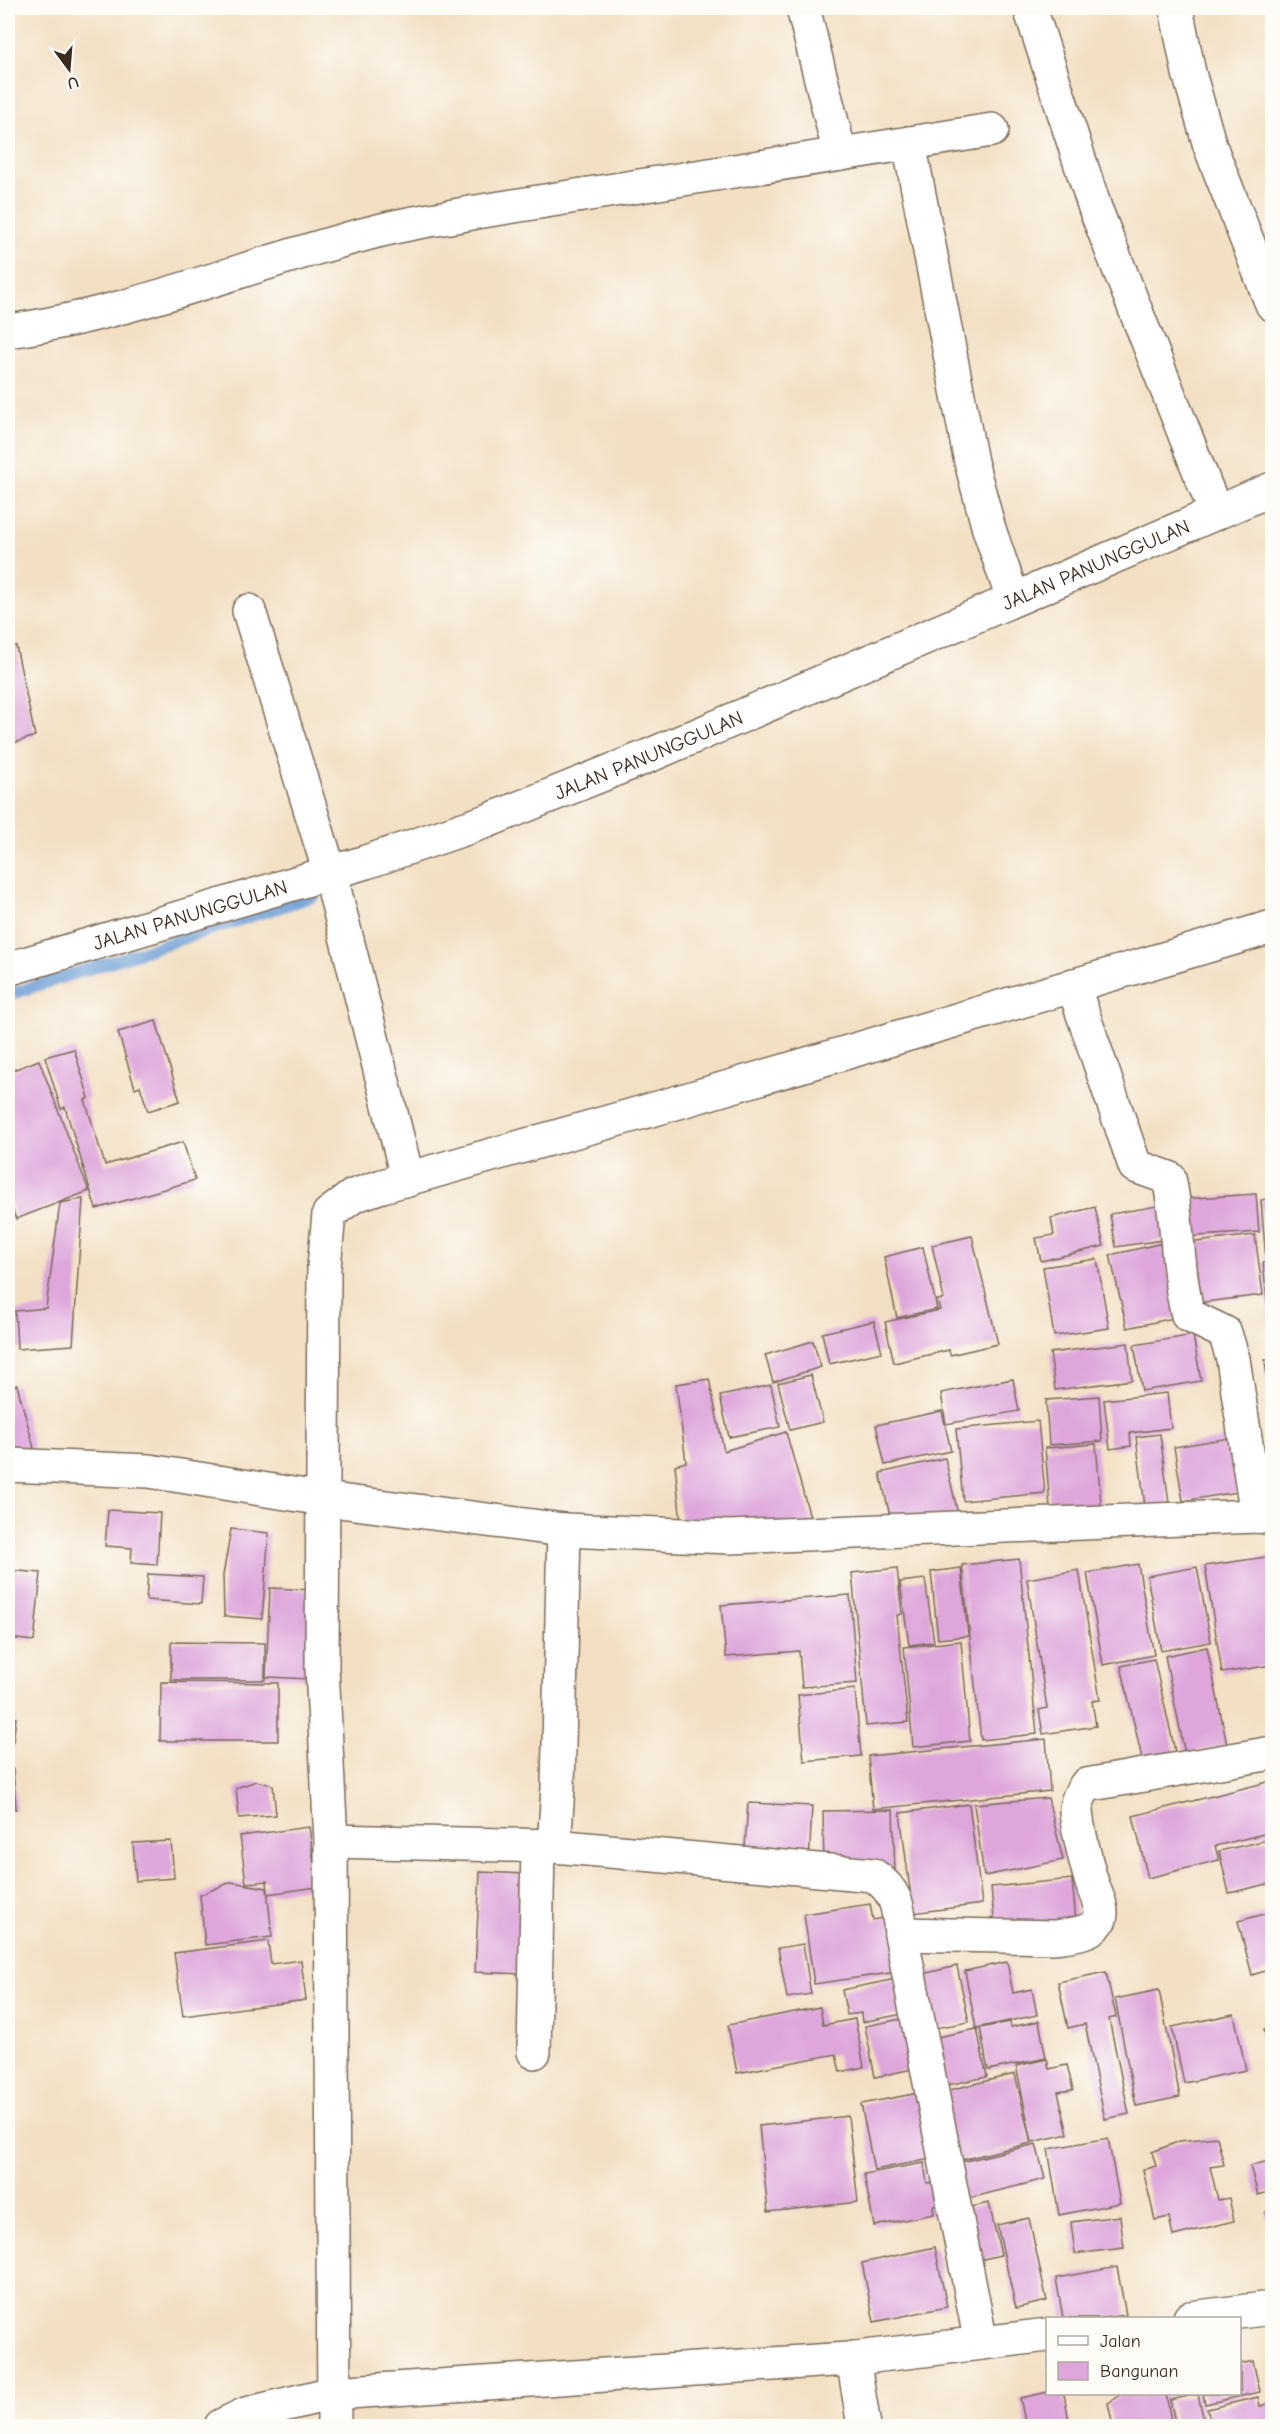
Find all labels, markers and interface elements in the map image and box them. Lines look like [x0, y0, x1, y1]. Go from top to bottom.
north arrow [39, 39, 99, 99]
text: U [65, 72, 80, 93]
street label: JALAN PANUNGGULAN [999, 515, 1193, 615]
street label: JALAN PANUNGGULAN [551, 706, 746, 805]
street label: JALAN PANUNGGULAN [90, 875, 290, 955]
legend [1046, 2317, 1241, 2395]
text: Jalan [1100, 2331, 1141, 2352]
text: Bangunan [1100, 2361, 1178, 2382]

